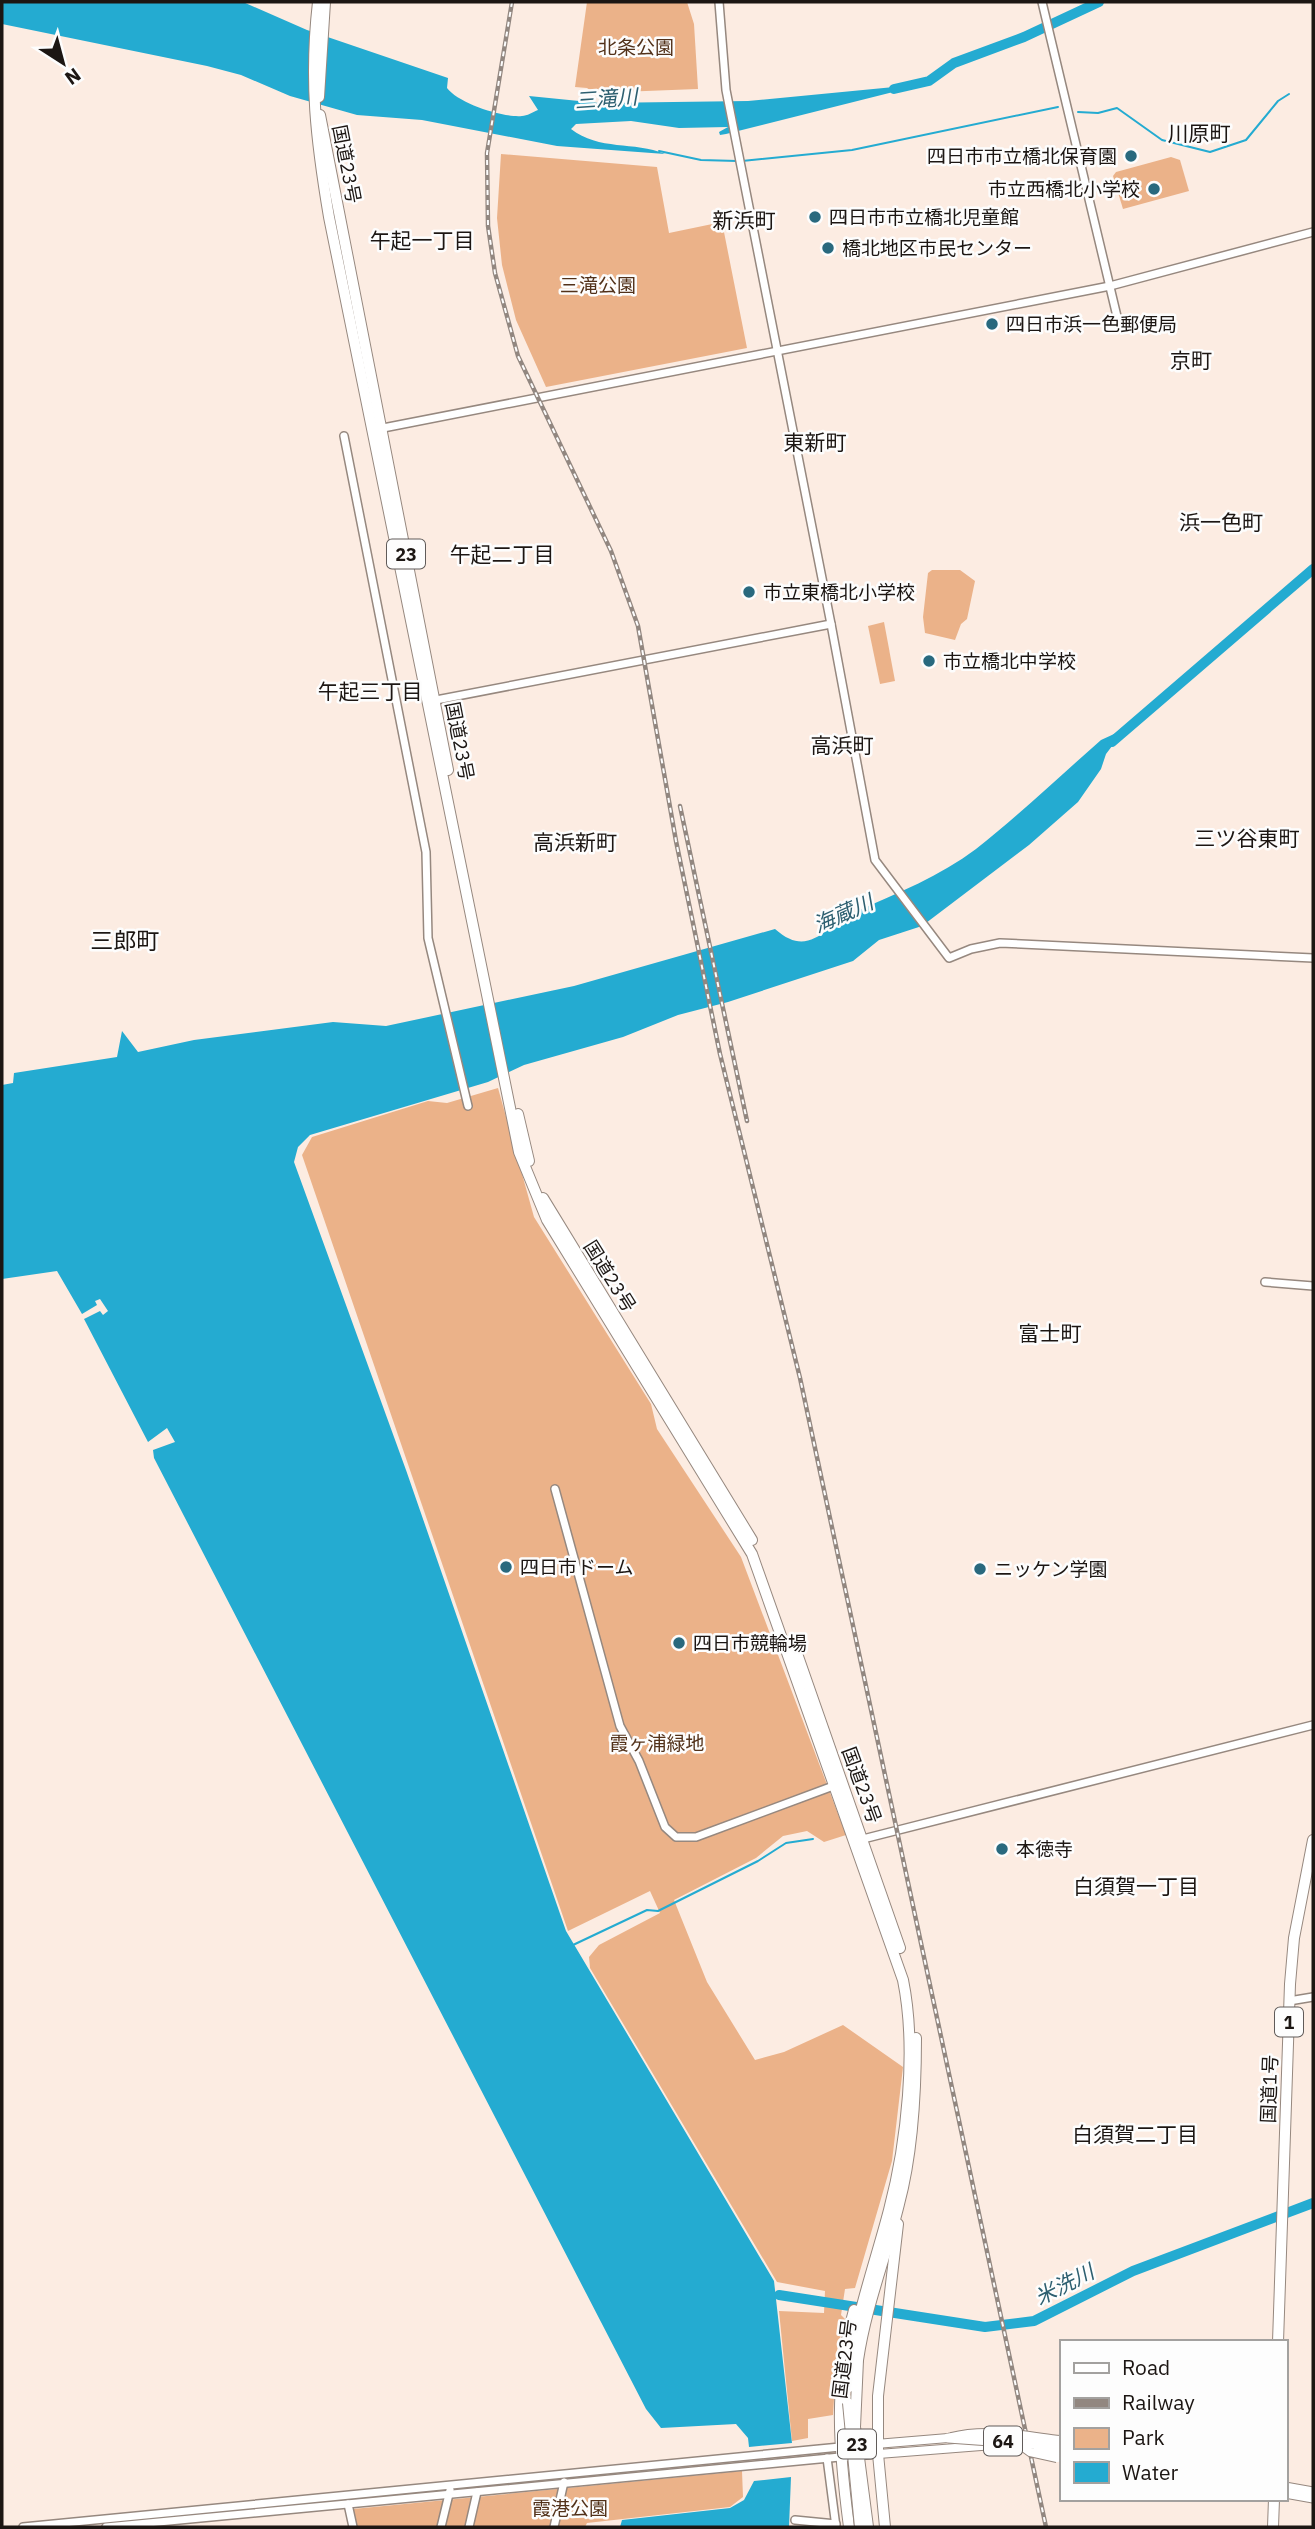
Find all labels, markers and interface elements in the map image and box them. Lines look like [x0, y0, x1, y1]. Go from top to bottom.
north arrow [28, 28, 98, 98]
park label: 北条公園 [598, 35, 674, 59]
text: N [60, 63, 86, 91]
water label: 三滝川 [574, 82, 640, 114]
district label: 川原町 [1168, 119, 1231, 147]
street label: 国道23号 [328, 123, 366, 205]
place label: 四日市市立橋北保育園 [927, 144, 1117, 168]
marker: 四日市市立橋北保育園 [1123, 148, 1139, 164]
place label: 市立西橋北小学校 [988, 177, 1140, 201]
marker: 市立西橋北小学校 [1146, 181, 1162, 197]
place label: 四日市市立橋北児童館 [829, 205, 1019, 229]
district label: 新浜町 [713, 206, 776, 234]
marker: 四日市市立橋北児童館 [807, 209, 823, 225]
district label: 午起一丁目 [370, 226, 475, 254]
place label: 橋北地区市民センター [842, 236, 1032, 260]
marker: 橋北地区市民センター [820, 240, 836, 256]
park label: 三滝公園 [560, 273, 636, 297]
place label: 四日市浜一色郵便局 [1006, 312, 1177, 336]
marker: 四日市浜一色郵便局 [984, 316, 1000, 332]
district label: 京町 [1170, 346, 1212, 374]
district label: 東新町 [784, 428, 847, 456]
district label: 浜一色町 [1179, 508, 1263, 536]
road number: 23 [387, 540, 425, 568]
district label: 午起二丁目 [450, 540, 555, 568]
place label: 市立東橋北小学校 [763, 580, 915, 604]
marker: 市立東橋北小学校 [741, 584, 757, 600]
place label: 市立橋北中学校 [943, 649, 1076, 673]
marker: 市立橋北中学校 [921, 653, 937, 669]
district label: 午起三丁目 [318, 677, 423, 705]
street label: 国道23号 [441, 700, 479, 782]
district label: 高浜町 [811, 731, 874, 759]
district label: 三ツ谷東町 [1195, 824, 1300, 852]
district label: 高浜新町 [533, 828, 617, 856]
water label: 海蔵川 [809, 887, 879, 939]
district label: 三郎町 [91, 925, 160, 955]
street label: 国道23号 [579, 1236, 641, 1316]
district label: 富士町 [1019, 1319, 1082, 1347]
place label: 四日市ドーム [520, 1555, 633, 1579]
place label: ニッケン学園 [994, 1557, 1107, 1581]
marker: 四日市ドーム [498, 1559, 514, 1575]
marker: ニッケン学園 [972, 1561, 988, 1577]
place label: 四日市競輪場 [693, 1631, 807, 1655]
marker: 四日市競輪場 [671, 1635, 687, 1651]
park label: 霞ヶ浦緑地 [609, 1731, 705, 1755]
street label: 国道23号 [837, 1743, 887, 1827]
place label: 本徳寺 [1016, 1837, 1073, 1861]
marker: 本徳寺 [994, 1841, 1010, 1857]
district label: 白須賀一丁目 [1073, 1872, 1199, 1900]
road number: 1 [1275, 2008, 1303, 2036]
street label: 国道1号 [1256, 2054, 1282, 2124]
district label: 白須賀二丁目 [1072, 2120, 1198, 2148]
water label: 米洗川 [1030, 2256, 1100, 2311]
street label: 国道23号 [827, 2318, 861, 2400]
legend [1060, 2340, 1287, 2501]
text: Road [1122, 2353, 1170, 2381]
text: Railway [1122, 2388, 1195, 2416]
text: Park [1122, 2423, 1165, 2451]
road number: 64 [984, 2426, 1022, 2456]
road number: 23 [838, 2430, 876, 2458]
text: Water [1122, 2458, 1179, 2486]
park label: 霞港公園 [532, 2496, 608, 2520]

